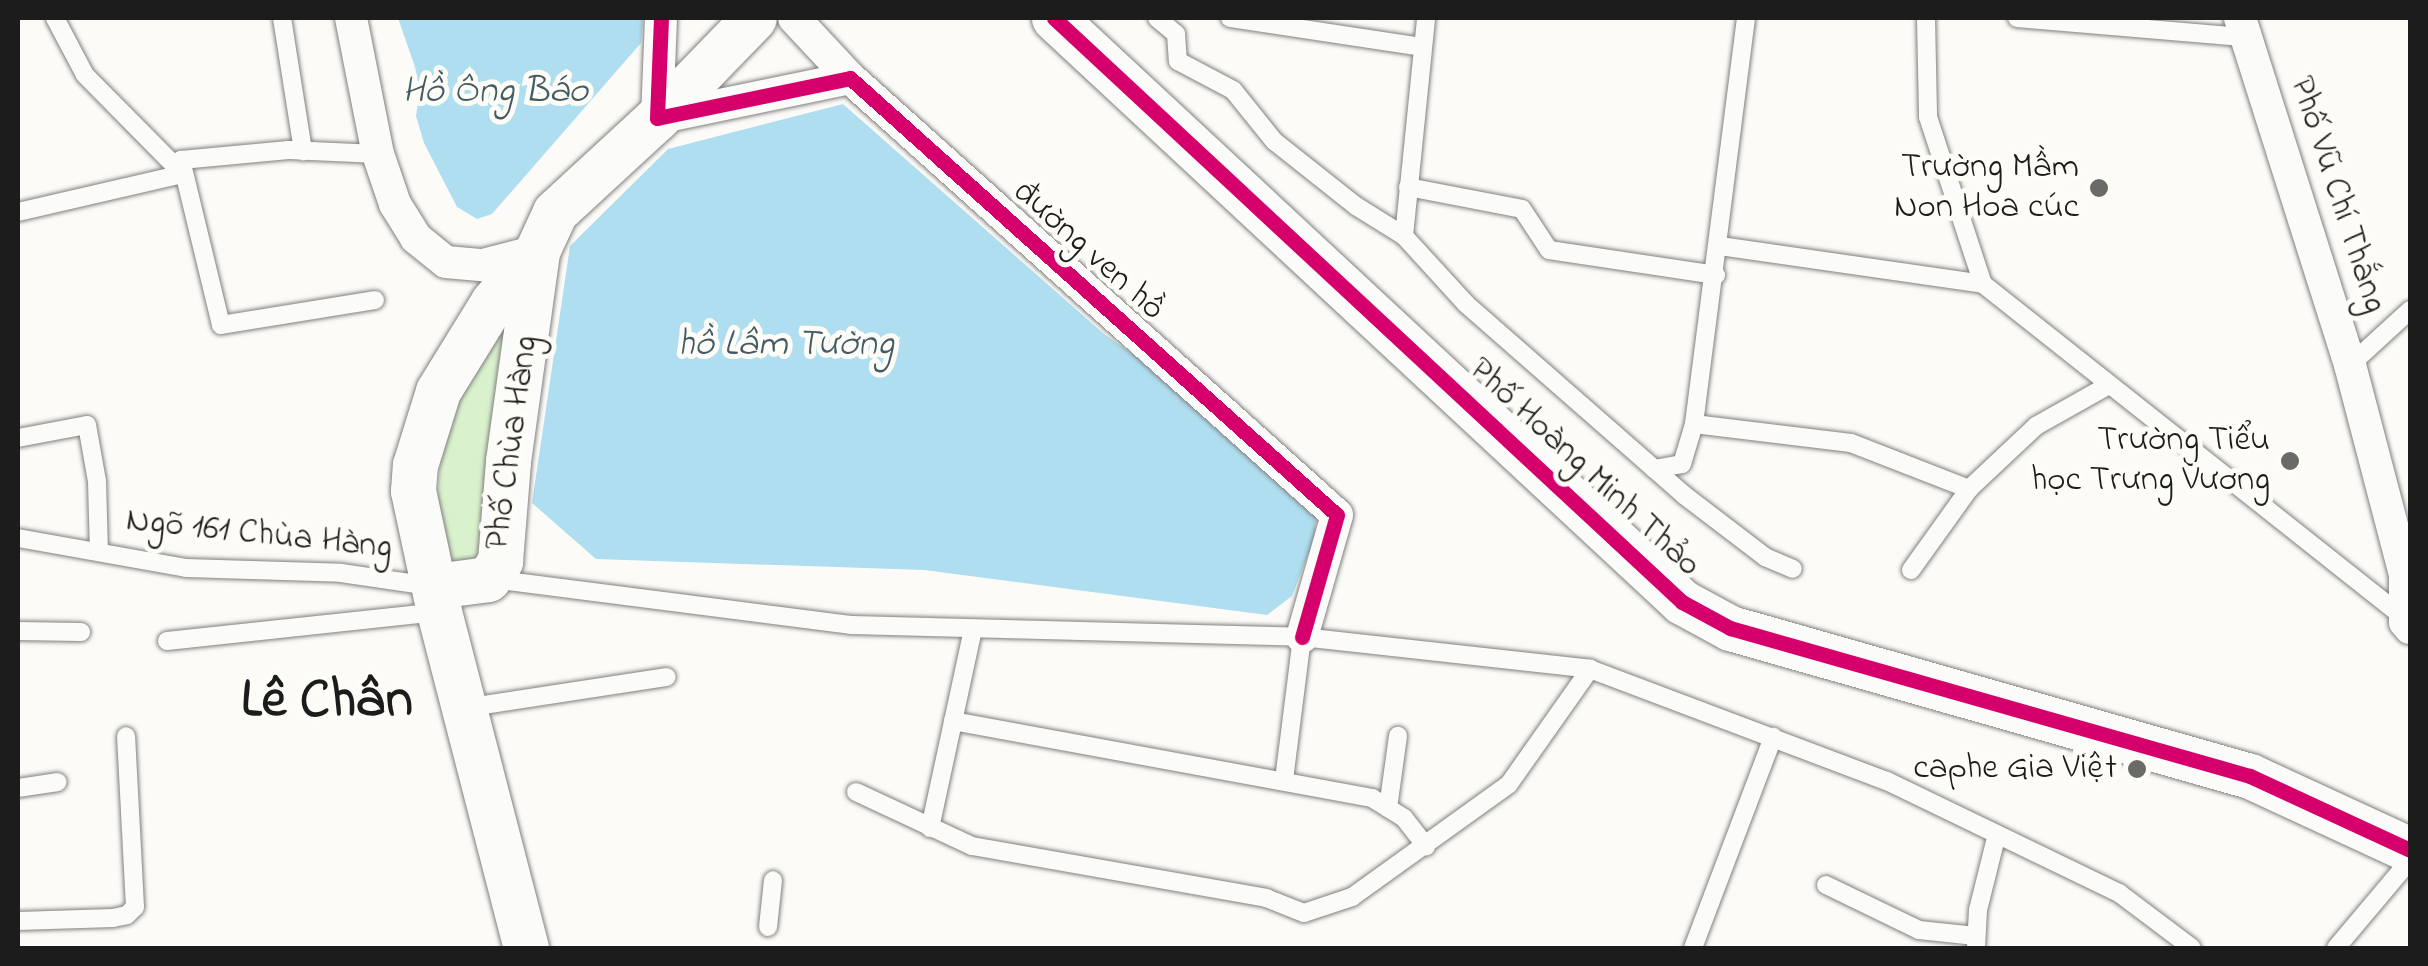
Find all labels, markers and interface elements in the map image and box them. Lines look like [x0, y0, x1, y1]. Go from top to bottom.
water label: Hồ Ông Báo [402, 70, 588, 116]
street label: Phố Vũ Chí Thắng [2279, 71, 2395, 319]
place label: Trường Mầm Non Hoa cúc [1894, 147, 2079, 229]
street label: đường ven hồ [1003, 172, 1173, 330]
marker: Trường Mầm Non Hoa cúc [2088, 177, 2110, 199]
water label: hồ Lâm Tường [676, 323, 894, 369]
street label: Phố Chùa Hàng [477, 333, 549, 553]
street label: Phố Hoàng Minh Thảo [1459, 349, 1709, 587]
place label: Trường Tiểu học Trưng Vương [2031, 420, 2270, 502]
marker: Trường Tiểu học Trưng Vương [2279, 450, 2301, 472]
street label: Ngõ 161 Chùa Hàng [124, 500, 394, 570]
district label: Lê Chân [241, 670, 413, 736]
place label: caphe Gia Việt [1913, 748, 2117, 790]
marker: caphe Gia Việt [2126, 758, 2148, 780]

